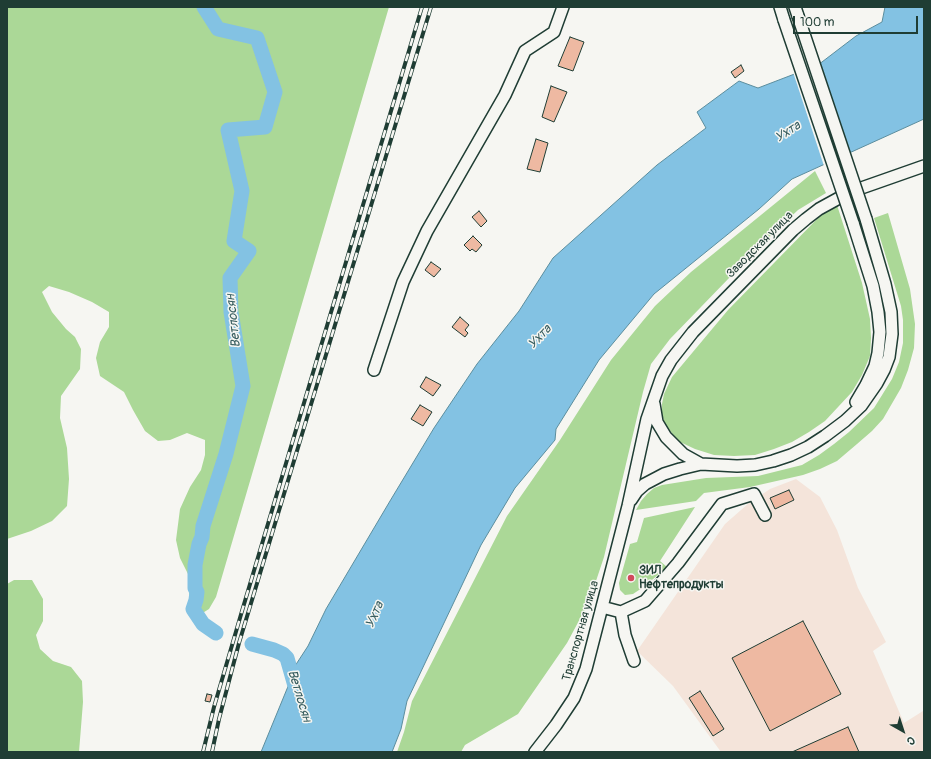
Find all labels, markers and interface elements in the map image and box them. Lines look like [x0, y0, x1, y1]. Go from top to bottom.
scale bar [795, 8, 920, 34]
text: 100 m [800, 15, 834, 30]
water label: Ухта [772, 118, 804, 146]
street label: Заводская улица [724, 209, 796, 281]
water label: Ветлосян [223, 294, 245, 348]
water label: Ухта [525, 322, 555, 352]
place label: ЗИЛ Нефтепродукты [639, 564, 723, 592]
marker: ЗИЛ Нефтепродукты [626, 573, 636, 583]
street label: Транспортная улица [560, 579, 602, 683]
water label: Ухта [362, 600, 388, 630]
water label: Ветлосян [284, 668, 314, 724]
north arrow [883, 711, 923, 751]
text: С [904, 734, 918, 748]

